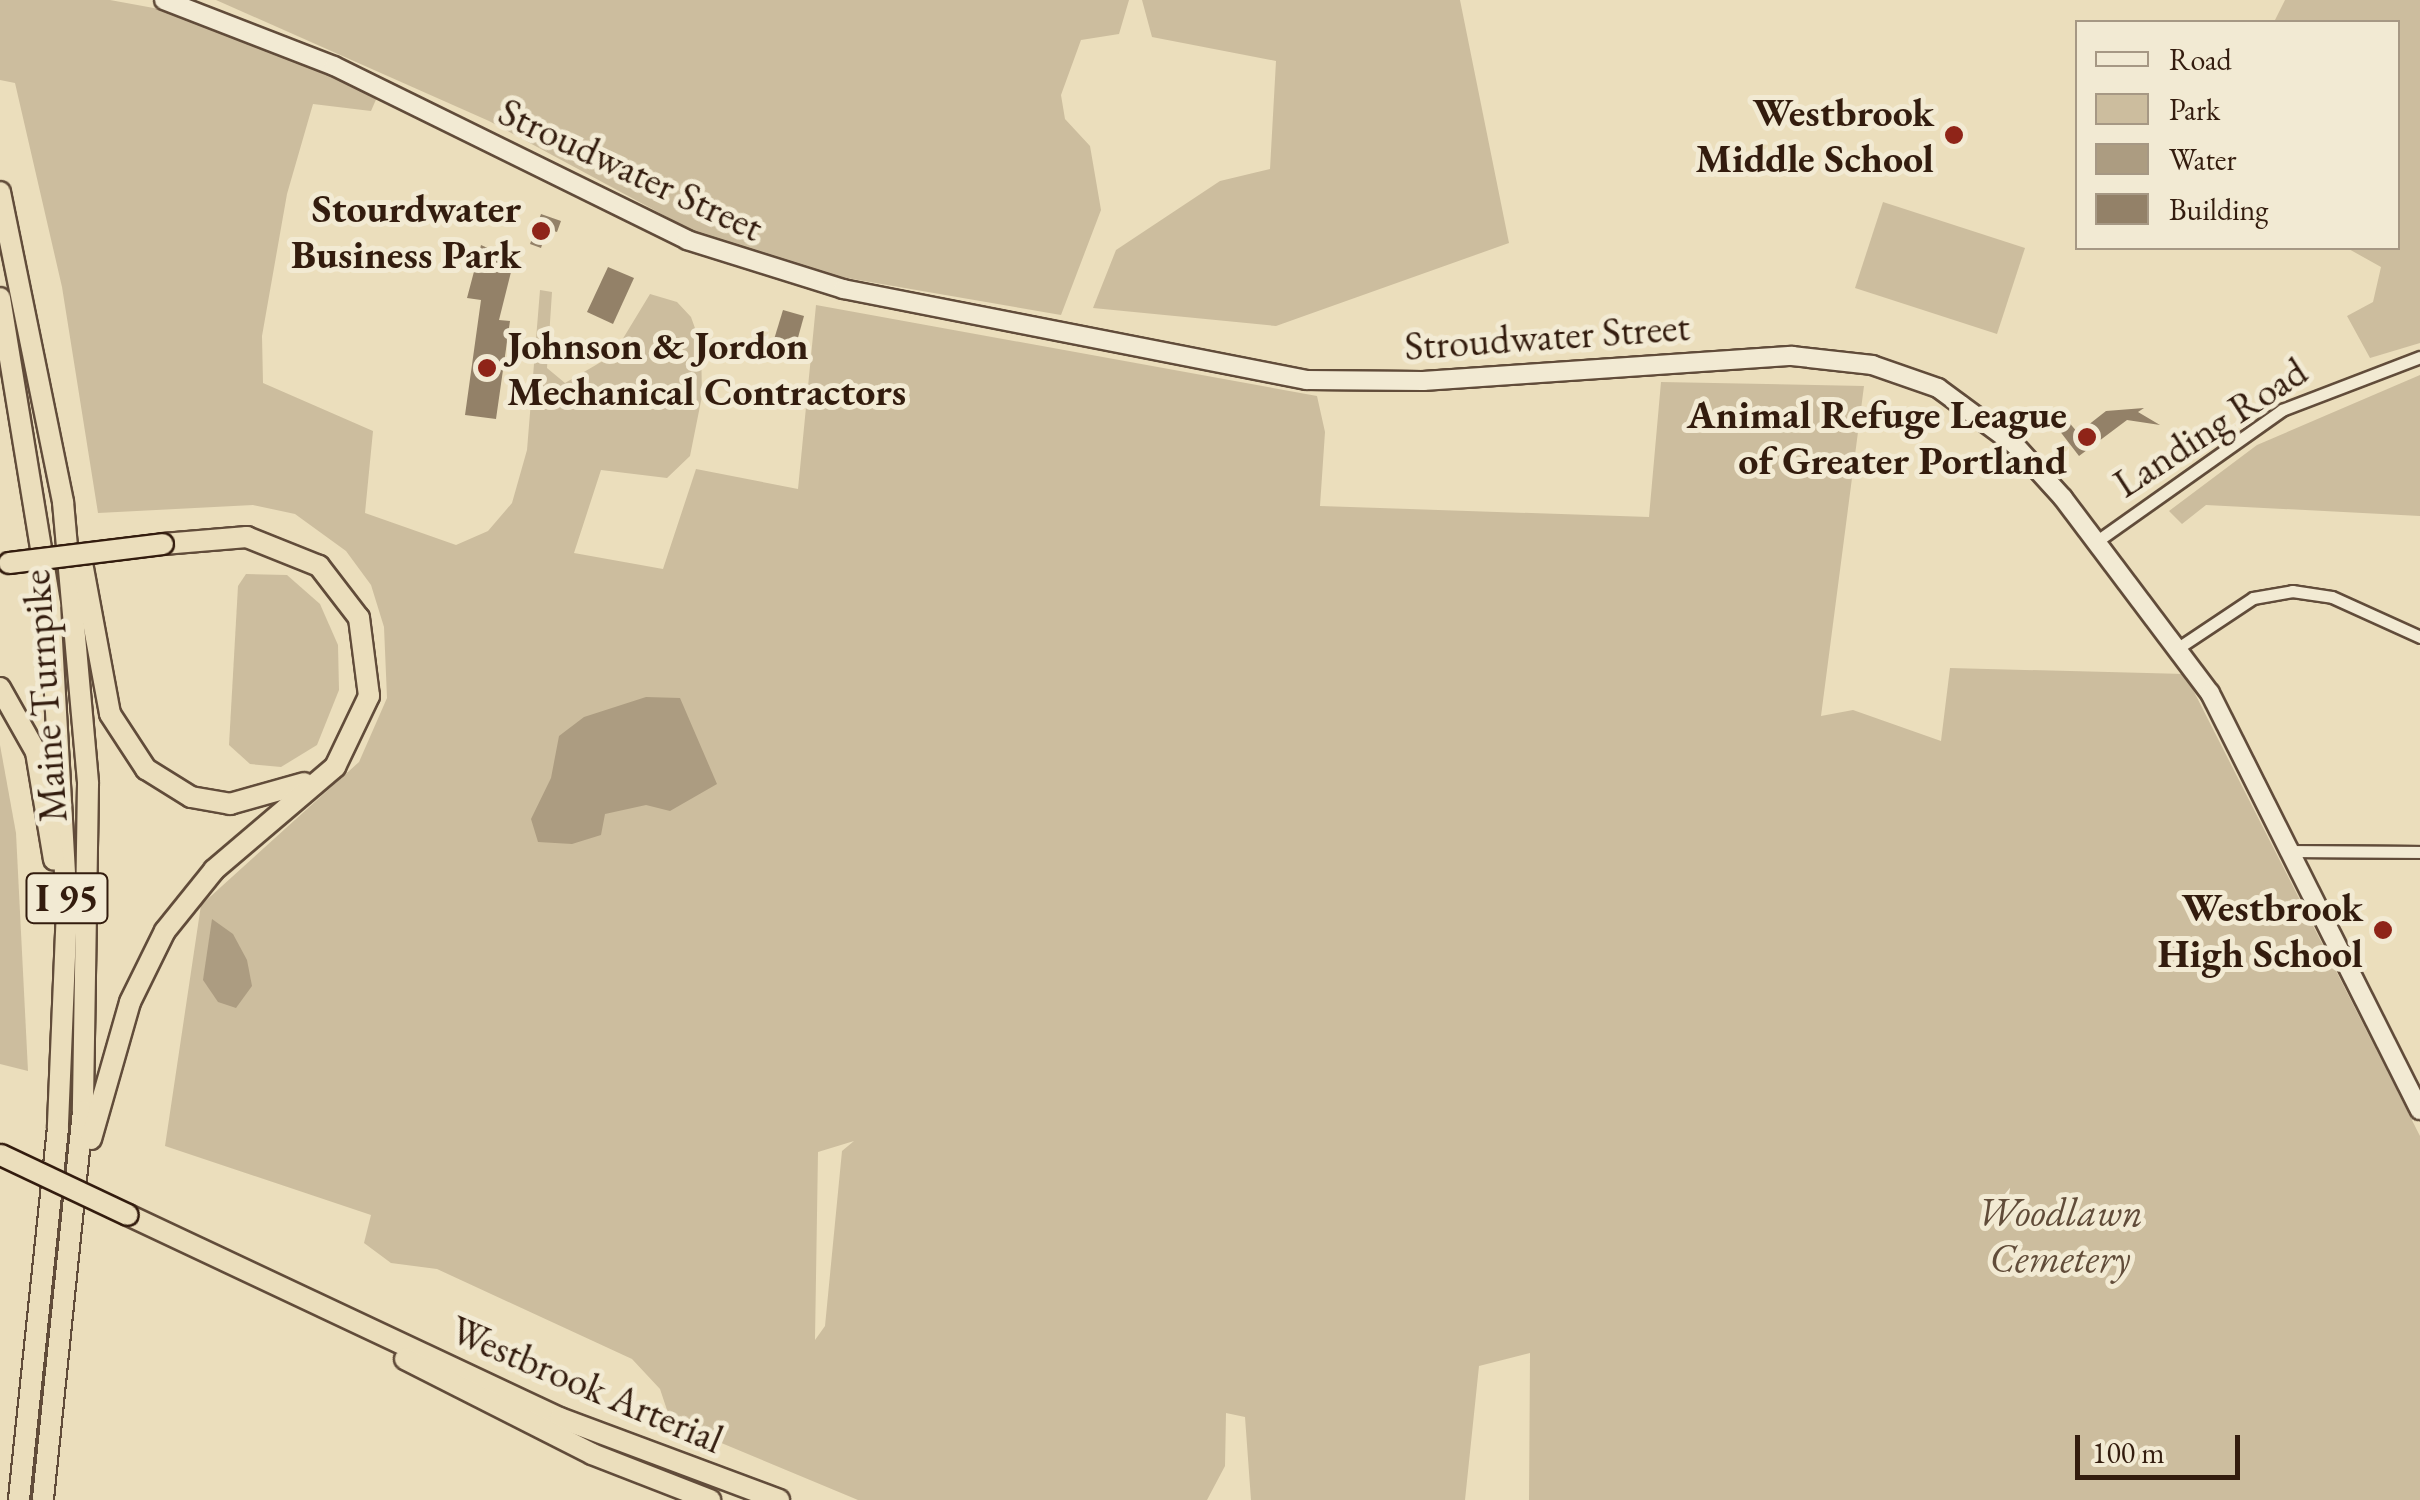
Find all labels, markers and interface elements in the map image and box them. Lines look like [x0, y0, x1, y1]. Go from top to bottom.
legend [2075, 20, 2400, 250]
text: Road [2169, 40, 2232, 79]
street label: Stroudwater Street [491, 87, 771, 251]
place label: Westbrook Middle School [1695, 88, 1934, 182]
text: Park [2169, 90, 2220, 129]
marker: Westbrook Middle School [1943, 124, 1965, 146]
text: Water [2169, 140, 2237, 179]
place label: Stourdwater Business Park [291, 184, 521, 278]
text: Building [2169, 190, 2268, 229]
marker: Stourdwater Business Park [530, 220, 552, 242]
street label: Stroudwater Street [1403, 302, 1691, 370]
place label: Johnson & Jordon Mechanical Contractors [507, 321, 906, 415]
street label: Landing Road [2104, 347, 2316, 507]
marker: Johnson & Jordon Mechanical Contractors [476, 357, 498, 379]
place label: Animal Refuge League of Greater Portland [1687, 390, 2067, 484]
marker: Animal Refuge League of Greater Portland [2076, 426, 2098, 448]
street label: Maine Turnpike [11, 568, 77, 824]
road number: I 95 [24, 865, 110, 931]
place label: Westbrook High School [2158, 883, 2363, 977]
marker: Westbrook High School [2372, 919, 2394, 941]
park label: Woodlawn Cemetery [1977, 1188, 2143, 1282]
street label: Westbrook Arterial [444, 1305, 730, 1463]
scale bar [2080, 1415, 2245, 1477]
text: 100 m [2092, 1433, 2165, 1472]

